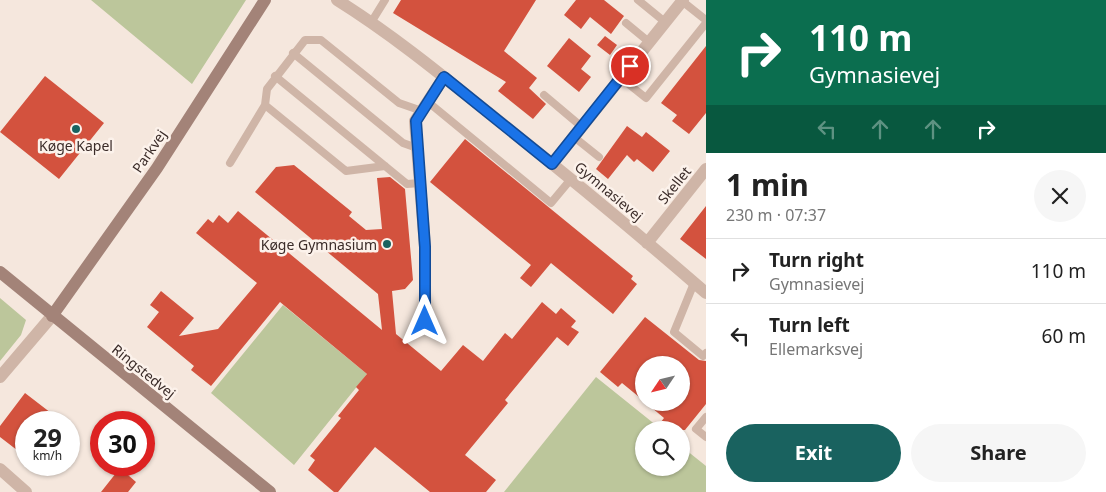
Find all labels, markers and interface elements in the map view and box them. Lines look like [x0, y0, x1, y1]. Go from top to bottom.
text: 110 m [809, 14, 912, 61]
icon: right [726, 20, 791, 85]
pin [609, 45, 651, 87]
icon: arrive [616, 52, 644, 80]
text: Gymnasievej [809, 59, 940, 89]
icon: left [813, 115, 841, 143]
icon: ahead [866, 115, 894, 143]
icon: ahead [919, 115, 947, 143]
icon: right [972, 115, 1000, 143]
marker: Køge Kapel [70, 123, 82, 135]
street label: Parkvej [128, 126, 170, 176]
place label: Køge Kapel [39, 136, 113, 155]
street label: Gymnasievej [571, 157, 647, 225]
street label: Skellet [653, 162, 695, 208]
text: 1 min [726, 164, 809, 205]
button: close [1034, 170, 1086, 222]
text: 230 m · 07:37 [726, 204, 826, 226]
place label: Køge Gymnasium [261, 235, 377, 254]
marker: Køge Gymnasium [381, 238, 393, 250]
text: Turn right [769, 247, 864, 273]
icon: right [726, 257, 754, 285]
text: 110 m [1031, 258, 1086, 284]
text: Gymnasievej [769, 273, 864, 295]
position arrow [398, 294, 450, 346]
text: Turn left [769, 312, 850, 338]
icon: left [726, 322, 754, 350]
text: 60 m [1042, 323, 1086, 349]
text: Ellemarksvej [769, 338, 863, 360]
street label: Ringstedvej [108, 340, 180, 402]
north arrow [635, 356, 690, 411]
map controls [635, 356, 690, 476]
speed limit sign: 30 [90, 411, 155, 476]
text: 29 [33, 420, 62, 454]
button: search [635, 421, 690, 476]
button: Exit [726, 424, 901, 482]
button: Share [911, 424, 1086, 482]
text: km/h [33, 447, 62, 464]

